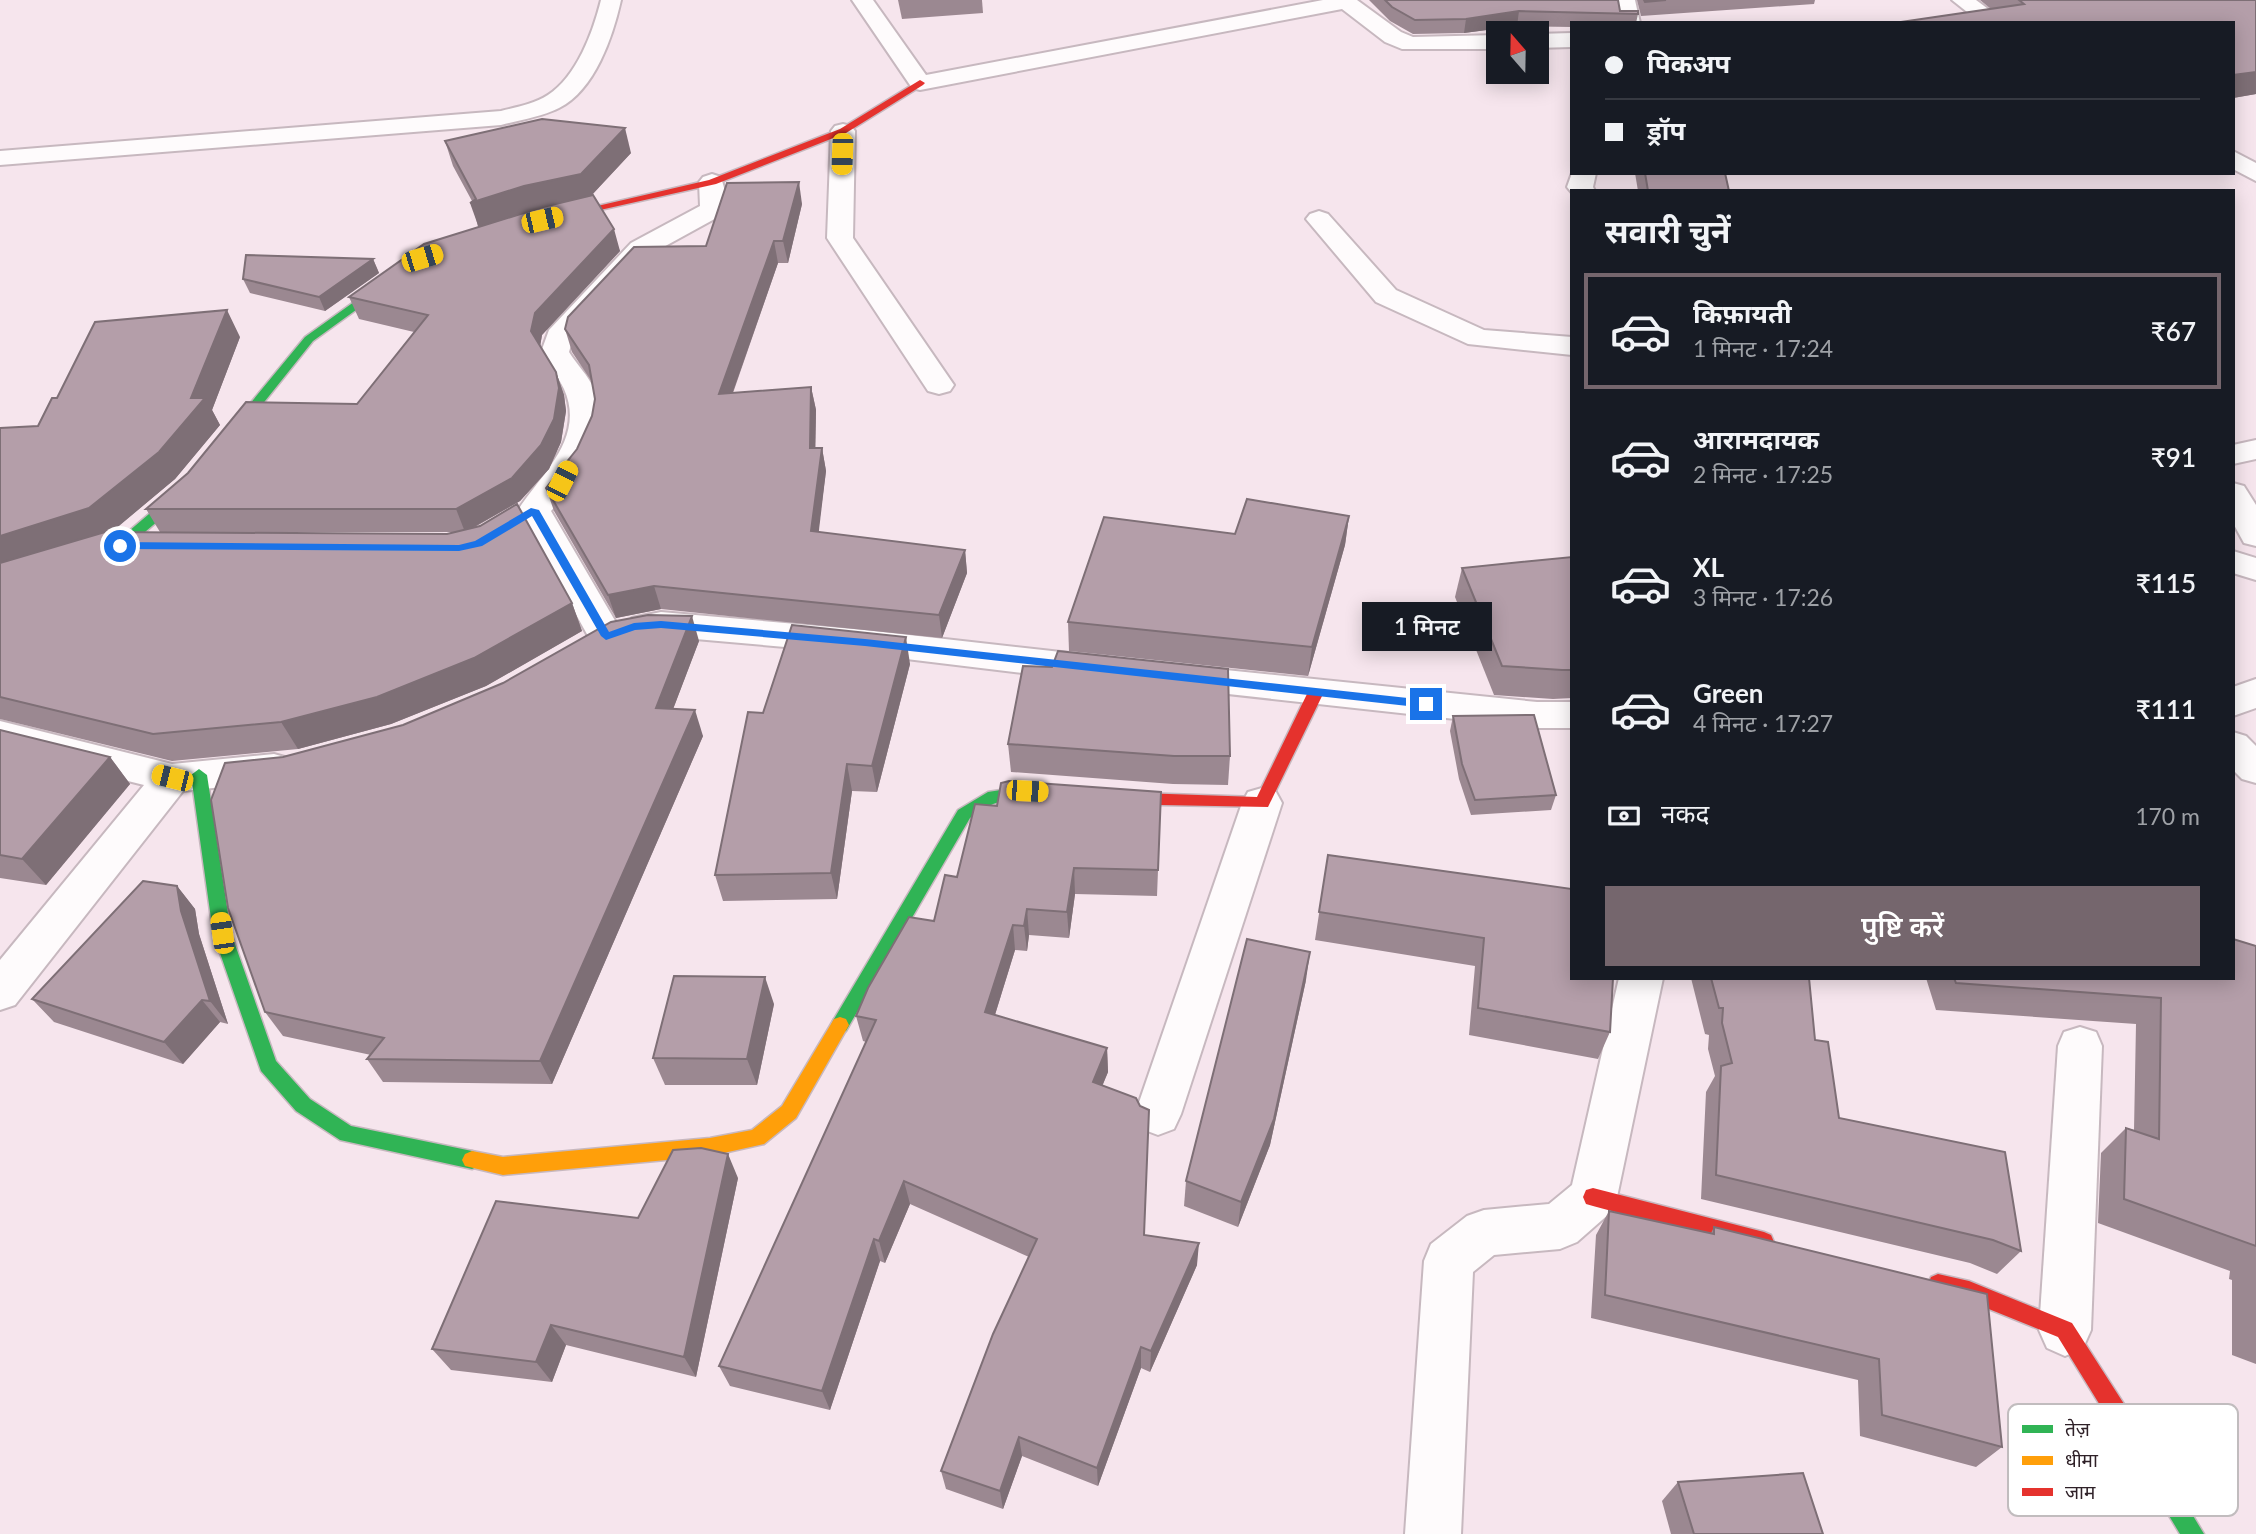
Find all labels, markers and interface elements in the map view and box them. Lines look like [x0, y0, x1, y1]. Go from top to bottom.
north arrow [1486, 21, 1549, 84]
map controls [1486, 21, 1549, 84]
text: पिकअप [1647, 47, 1730, 79]
text: ड्रॉप [1647, 114, 1685, 146]
car [831, 133, 854, 175]
car [520, 205, 565, 235]
text: सवारी चुनें [1605, 211, 1731, 250]
car [399, 242, 446, 274]
text: किफ़ायती [1693, 297, 1792, 329]
icon: car [1609, 300, 1672, 363]
text: ₹67 [2151, 315, 2196, 347]
text: 1 मिनट · 17:24 [1693, 334, 1833, 362]
text: आरामदायक [1693, 423, 1819, 455]
icon: car [1609, 426, 1672, 489]
text: ₹91 [2151, 441, 2196, 473]
car [544, 458, 581, 504]
text: 2 मिनट · 17:25 [1693, 460, 1833, 488]
route start [104, 530, 136, 562]
text: XL [1693, 551, 1724, 583]
icon: car [1609, 552, 1672, 615]
text: ₹115 [2136, 567, 2196, 599]
text: 3 मिनट · 17:26 [1693, 583, 1833, 611]
callout: 1 मिनट [1361, 602, 1491, 652]
text: 1 मिनट [1394, 612, 1460, 640]
text: Green [1693, 677, 1763, 709]
icon: car [1609, 678, 1672, 741]
route end [1410, 688, 1442, 720]
text: ₹111 [2136, 693, 2196, 725]
text: 4 मिनट · 17:27 [1693, 709, 1833, 737]
car [150, 763, 195, 793]
car [1006, 779, 1049, 803]
icon: cash [1605, 797, 1643, 835]
text: नकद [1661, 797, 1709, 829]
text: 170 m [2135, 802, 2200, 830]
button: पुष्टि करें [1605, 886, 2200, 966]
car [209, 911, 236, 955]
legend [2008, 1404, 2238, 1516]
text: तेज़ [2065, 1417, 2091, 1440]
text: धीमा [2065, 1448, 2099, 1471]
text: जाम [2065, 1480, 2096, 1503]

